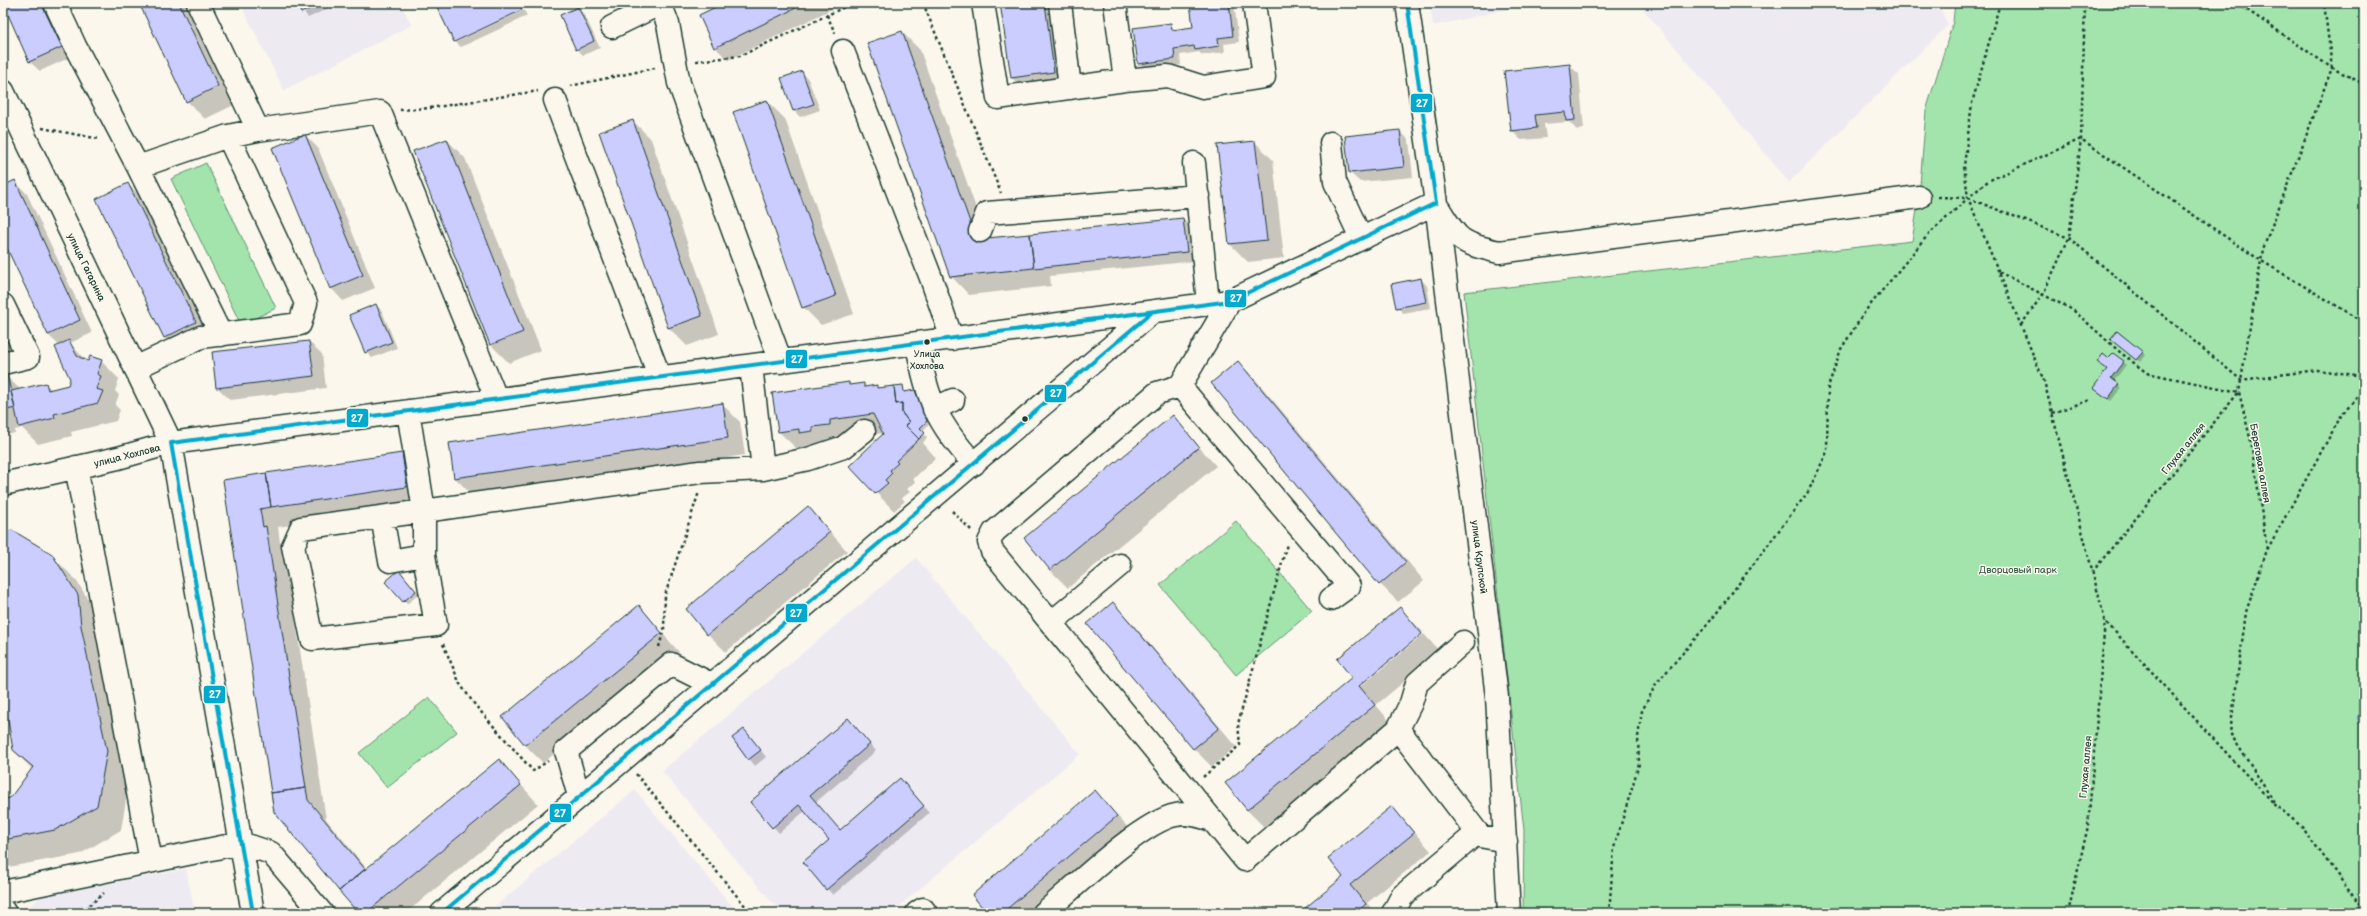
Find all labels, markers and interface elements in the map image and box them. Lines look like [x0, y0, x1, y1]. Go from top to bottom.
line badge: 27 [1410, 93, 1433, 113]
text: 27 [1416, 97, 1428, 110]
street label: улица Гагарина [64, 231, 108, 303]
line badge: 27 [1224, 289, 1247, 308]
text: 27 [1230, 292, 1242, 305]
marker: Улица Хохлова [922, 337, 932, 347]
line badge: 27 [785, 349, 808, 369]
place label: Улица Хохлова [910, 349, 945, 372]
text: 27 [791, 353, 803, 366]
line badge: 27 [1044, 384, 1067, 403]
text: 27 [1050, 387, 1062, 400]
line badge: 27 [346, 408, 369, 428]
text: 27 [351, 412, 363, 425]
unlabelled marker [1020, 414, 1030, 424]
street label: Глухая аллея [2159, 420, 2208, 477]
street label: Береговая аллея [2247, 423, 2273, 504]
street label: улица Хохлова [93, 442, 162, 470]
street label: улица Крупской [1469, 520, 1489, 595]
park label: Дворцовый парк [1979, 564, 2058, 576]
line badge: 27 [785, 603, 808, 623]
text: 27 [790, 607, 802, 620]
line badge: 27 [203, 685, 226, 704]
text: 27 [209, 688, 221, 701]
street label: Глухая аллея [2077, 735, 2095, 799]
line badge: 27 [549, 803, 572, 823]
text: 27 [554, 807, 566, 820]

